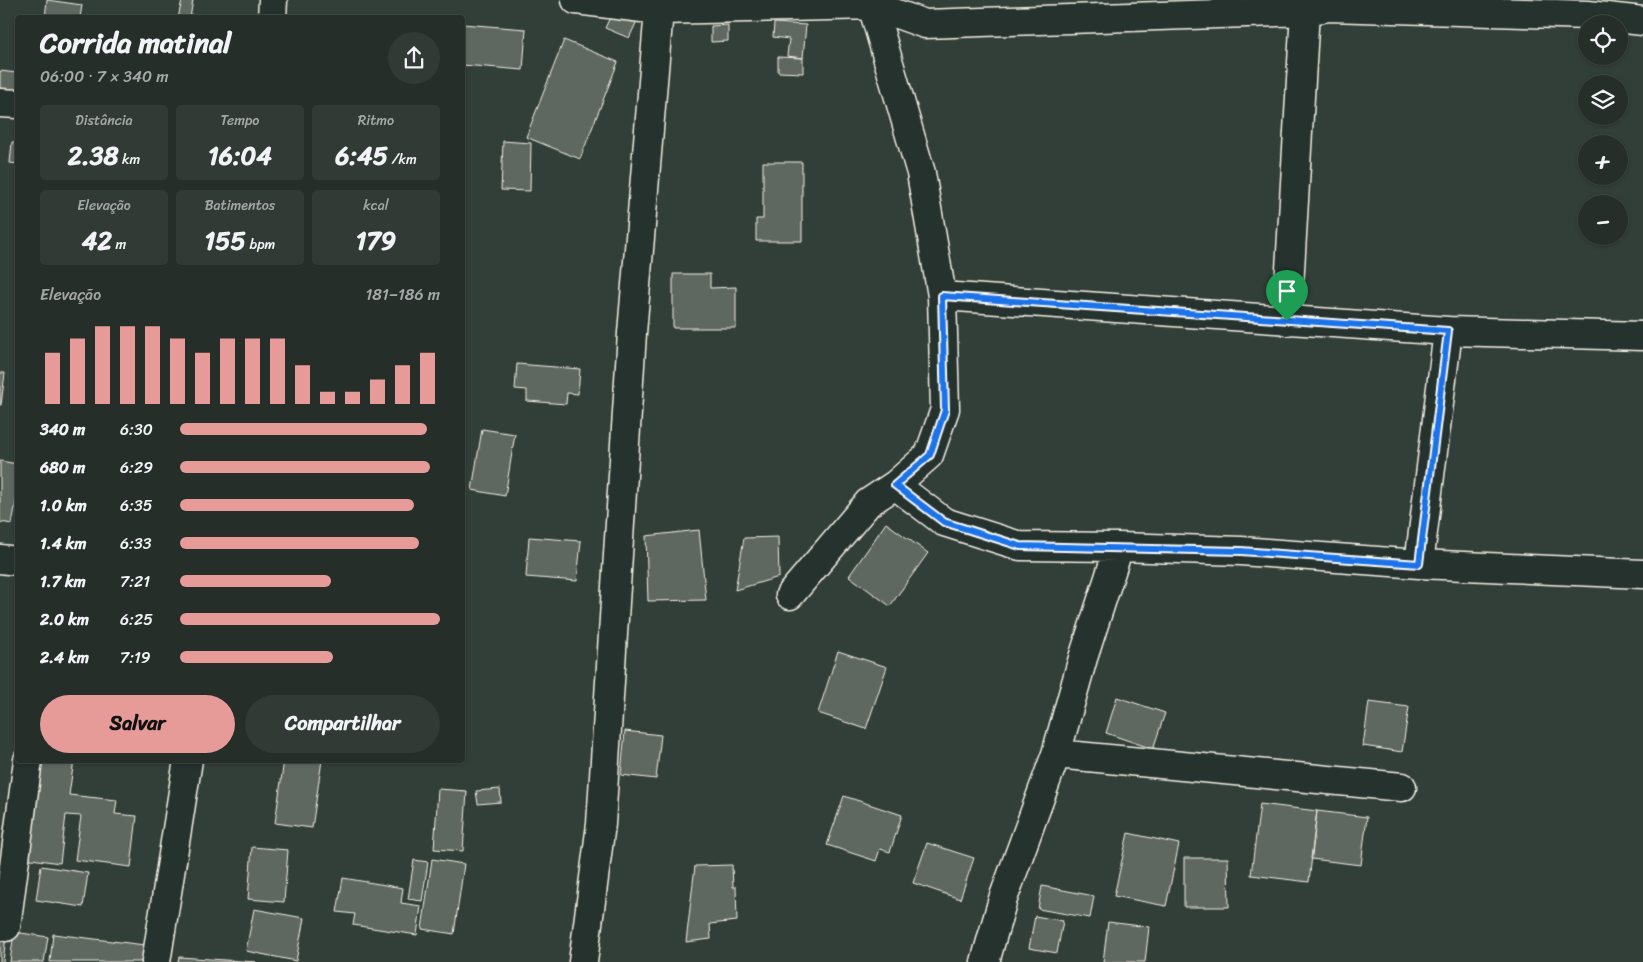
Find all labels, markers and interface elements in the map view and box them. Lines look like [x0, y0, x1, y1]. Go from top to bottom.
map controls [1578, 15, 1628, 245]
button: locate [1578, 15, 1628, 65]
text: Corrida matinal [40, 18, 231, 67]
button: share [388, 32, 440, 84]
text: 06:00 · 7 × 340 m [40, 62, 169, 91]
button: layers [1578, 75, 1628, 125]
text: Distância [75, 108, 133, 133]
text: Tempo [221, 108, 259, 133]
text: Ritmo [358, 108, 394, 133]
text: 2.38 [68, 133, 118, 178]
text: 16:04 [208, 133, 272, 178]
text: 6:45 [335, 133, 388, 178]
button: + [1578, 135, 1628, 185]
text: km [118, 147, 140, 172]
text: /km [388, 147, 417, 172]
text: Elevação [77, 193, 131, 218]
text: Batimentos [205, 193, 275, 218]
text: kcal [363, 193, 389, 218]
button: − [1578, 195, 1628, 245]
text: 42 [82, 218, 112, 263]
text: 155 [205, 218, 246, 263]
text: 179 [356, 218, 396, 263]
text: m [112, 232, 126, 257]
text: bpm [246, 232, 275, 257]
pin [1266, 270, 1308, 321]
icon: arrive [1273, 277, 1301, 305]
text: Elevação [40, 280, 101, 309]
text: 181–186 m [366, 280, 440, 309]
text: 340 m [40, 415, 85, 444]
text: 6:30 [120, 415, 153, 444]
text: 680 m [40, 453, 85, 482]
text: 6:29 [120, 453, 153, 482]
text: 1.0 km [40, 491, 87, 520]
text: 6:35 [120, 491, 152, 520]
text: 1.4 km [40, 529, 87, 558]
text: 6:33 [120, 529, 152, 558]
text: 1.7 km [40, 567, 86, 596]
text: 7:21 [120, 567, 150, 596]
text: 2.0 km [40, 605, 89, 634]
text: 6:25 [120, 605, 153, 634]
text: 2.4 km [40, 643, 89, 672]
text: 7:19 [120, 643, 151, 672]
button: Salvar [40, 695, 235, 753]
button: Compartilhar [245, 695, 440, 753]

